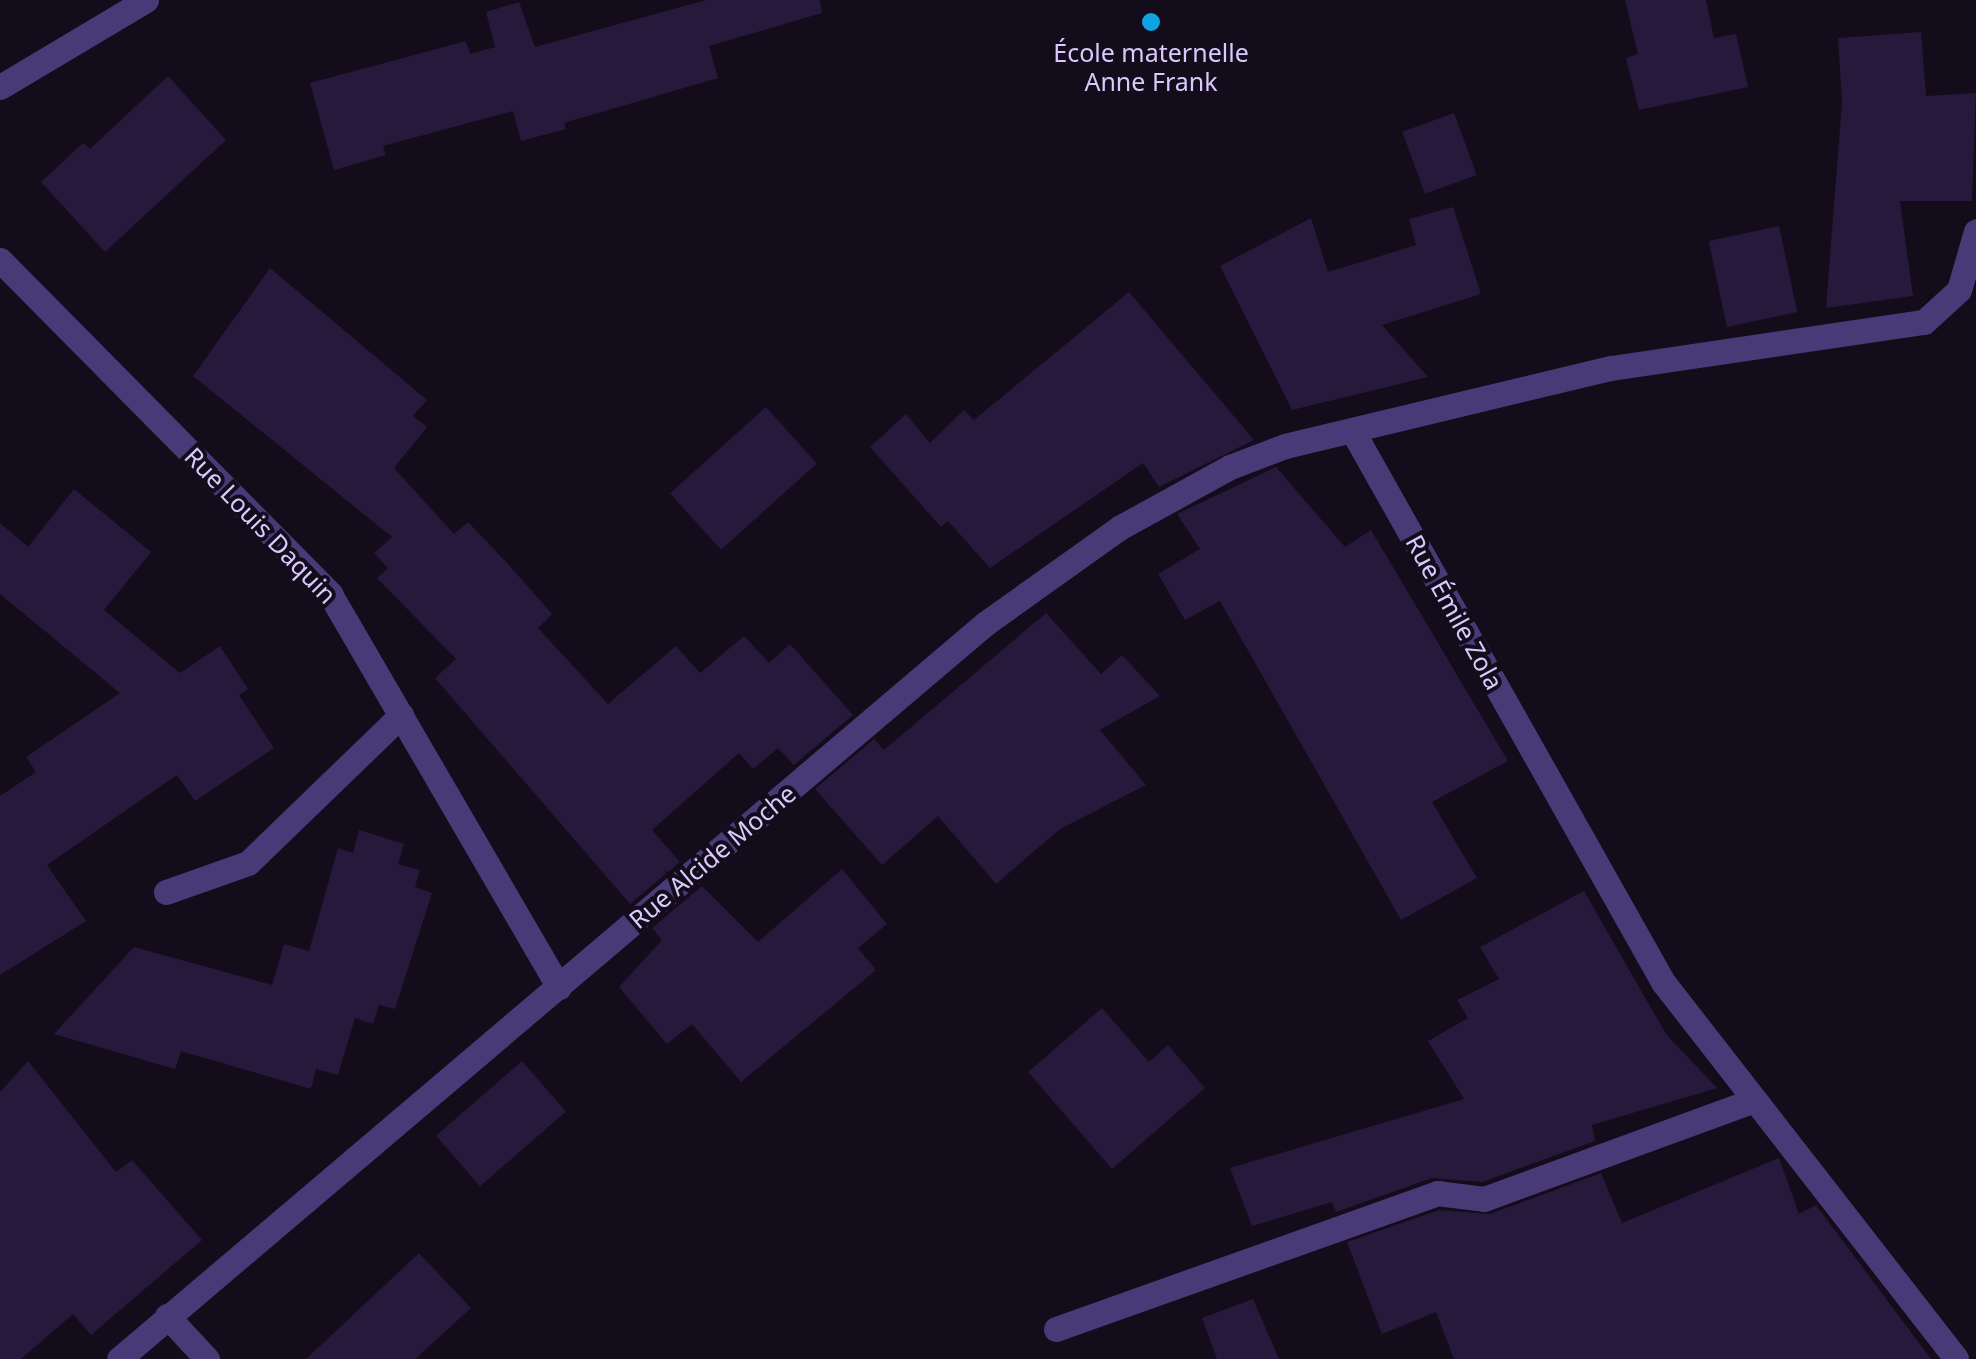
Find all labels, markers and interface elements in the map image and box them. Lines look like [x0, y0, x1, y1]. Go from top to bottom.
marker: École maternelle Anne Frank [1140, 11, 1162, 33]
place label: École maternelle Anne Frank [1053, 38, 1249, 97]
street label: Rue Louis Daquin [179, 441, 343, 609]
street label: Rue Émile Zola [1400, 529, 1510, 695]
street label: Rue Alcide Moche [623, 778, 801, 934]

